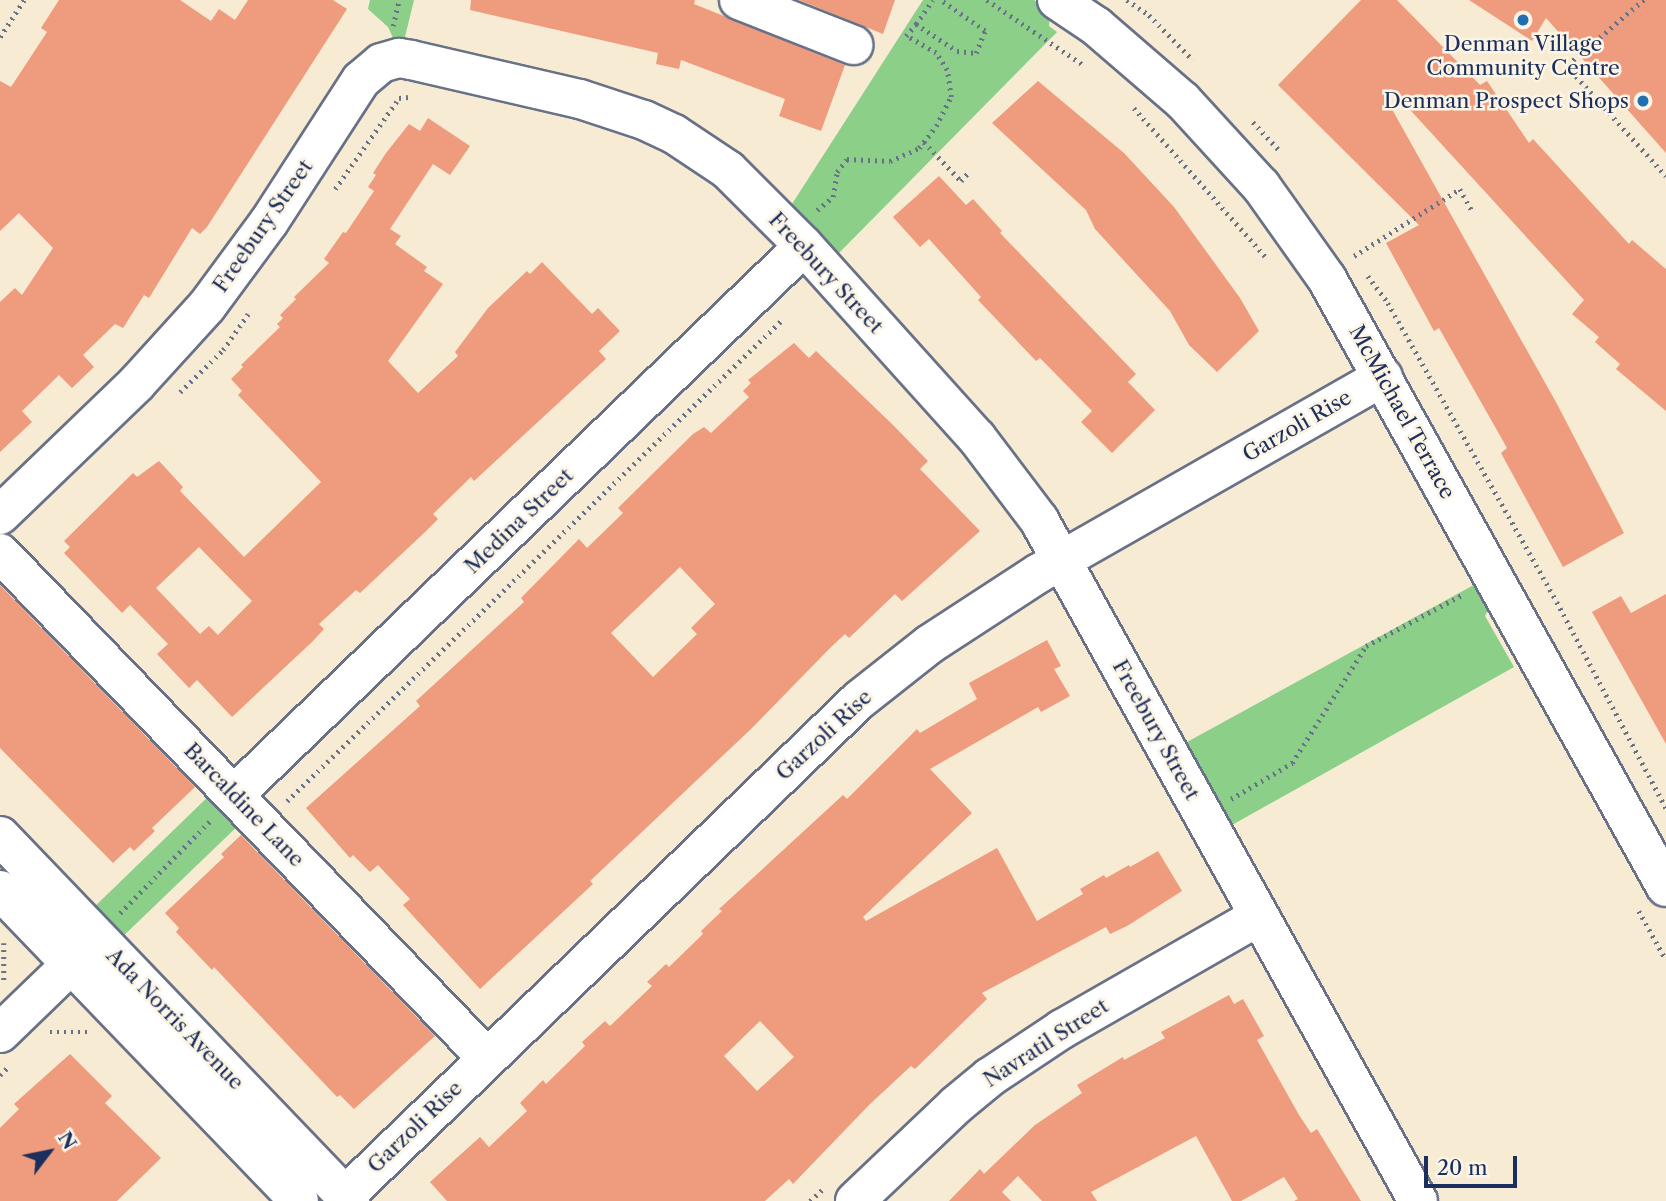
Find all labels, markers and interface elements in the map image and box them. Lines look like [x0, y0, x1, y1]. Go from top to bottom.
marker: Denman Village Community Centre [1515, 12, 1531, 28]
place label: Denman Village Community Centre [1426, 31, 1620, 81]
place label: Denman Prospect Shops [1384, 88, 1629, 114]
marker: Denman Prospect Shops [1635, 93, 1651, 109]
street label: Freebury Street [208, 154, 318, 298]
street label: Freebury Street [763, 207, 889, 339]
street label: McMichael Terrace [1344, 321, 1460, 503]
street label: Garzoli Rise [1238, 385, 1356, 467]
street label: Medina Street [460, 463, 578, 579]
street label: Freebury Street [1107, 655, 1205, 805]
street label: Garzoli Rise [771, 684, 877, 786]
street label: Barcaldine Lane [179, 738, 309, 872]
street label: Ada Norris Avenue [101, 943, 249, 1095]
street label: Navratil Street [979, 993, 1113, 1093]
street label: Garzoli Rise [363, 1076, 467, 1178]
north arrow [14, 1117, 84, 1187]
text: N [53, 1128, 81, 1154]
scale bar [1428, 1142, 1521, 1186]
text: 20 m [1437, 1155, 1488, 1180]

